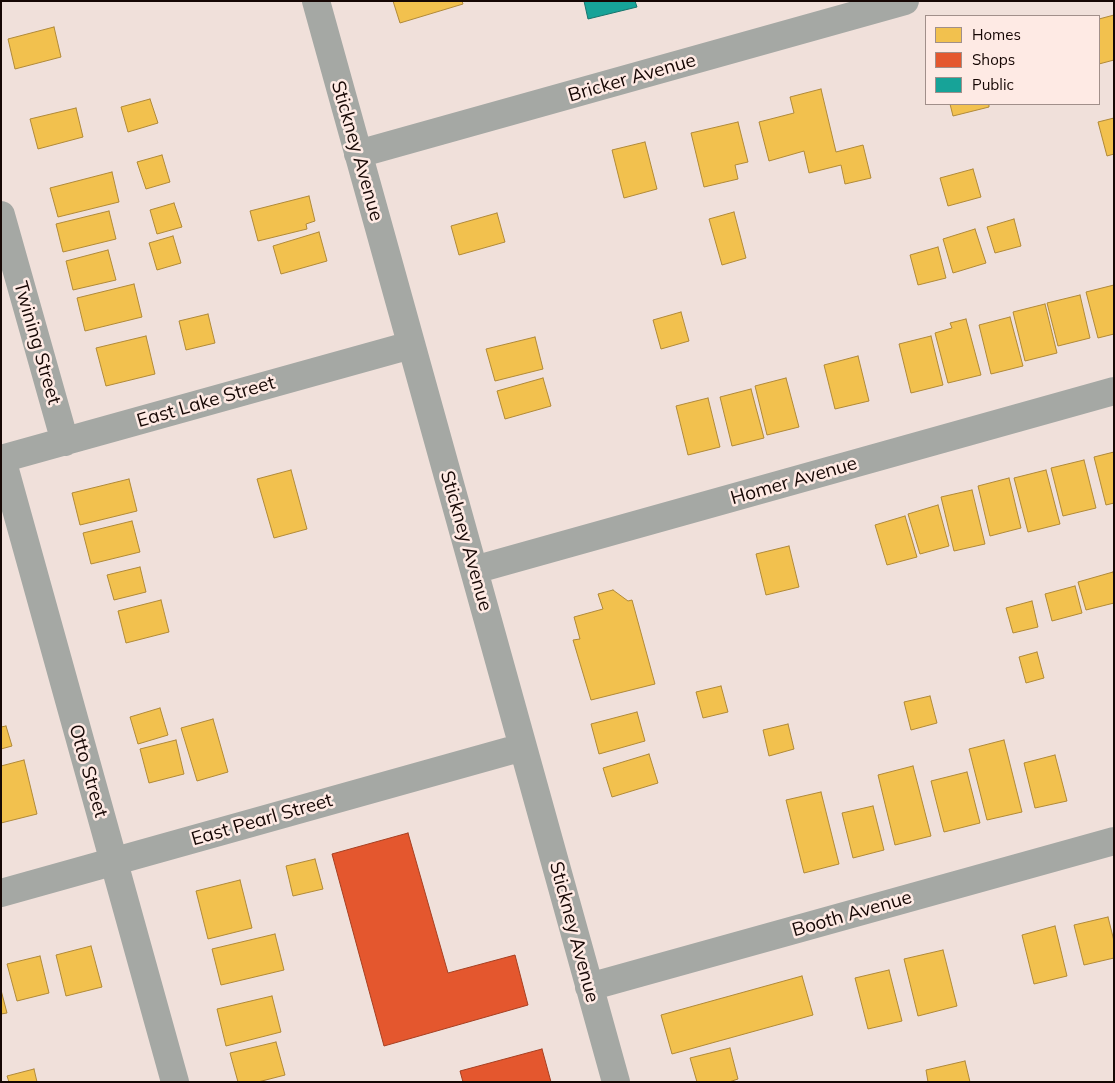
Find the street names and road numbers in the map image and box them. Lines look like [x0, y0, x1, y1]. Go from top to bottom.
street label: Bricker Avenue [566, 49, 698, 107]
street label: Stickney Avenue [326, 78, 388, 224]
street label: Twining Street [9, 279, 65, 407]
street label: East Lake Street [134, 371, 278, 433]
street label: Homer Avenue [728, 452, 860, 510]
street label: Stickney Avenue [435, 468, 497, 614]
street label: Otto Street [64, 722, 112, 820]
street label: East Pearl Street [189, 789, 335, 851]
street label: Stickney Avenue [544, 859, 604, 1005]
street label: Booth Avenue [790, 886, 914, 942]

